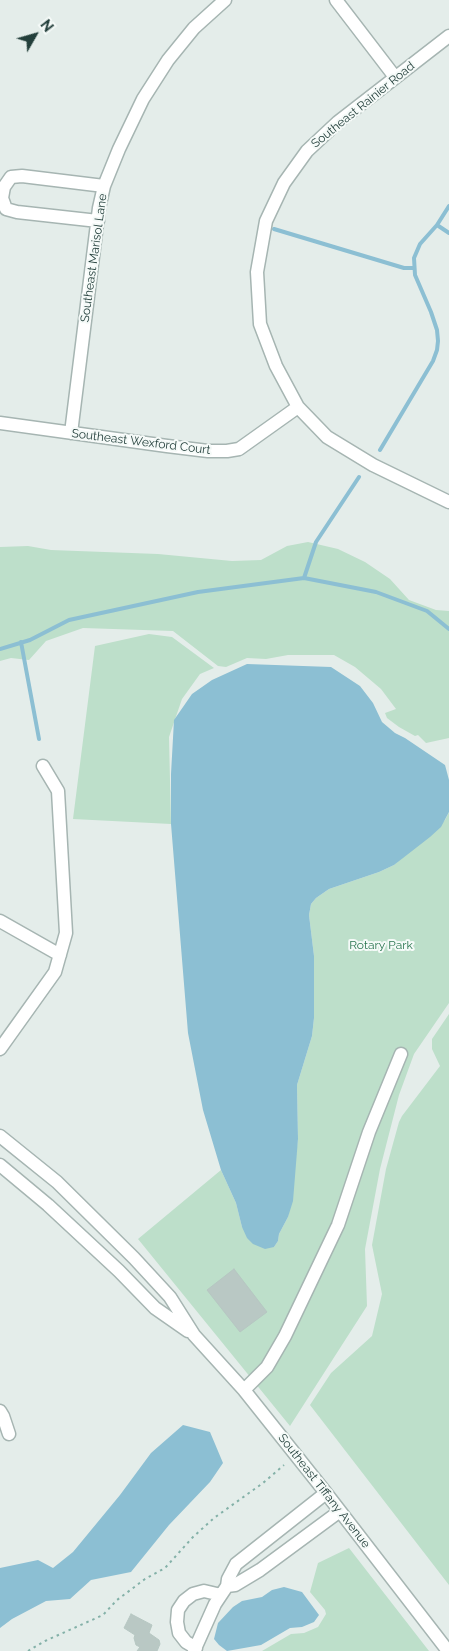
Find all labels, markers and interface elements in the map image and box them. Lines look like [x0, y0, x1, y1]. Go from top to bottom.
north arrow [10, 10, 60, 60]
text: N [37, 17, 56, 35]
street label: Southeast Rainier Road [308, 59, 418, 151]
street label: Southeast Marisol Lane [78, 193, 110, 323]
street label: Southeast Wexford Court [71, 426, 211, 458]
park label: Rotary Park [349, 938, 413, 952]
street label: Southeast Tiffany Avenue [275, 1431, 373, 1551]

